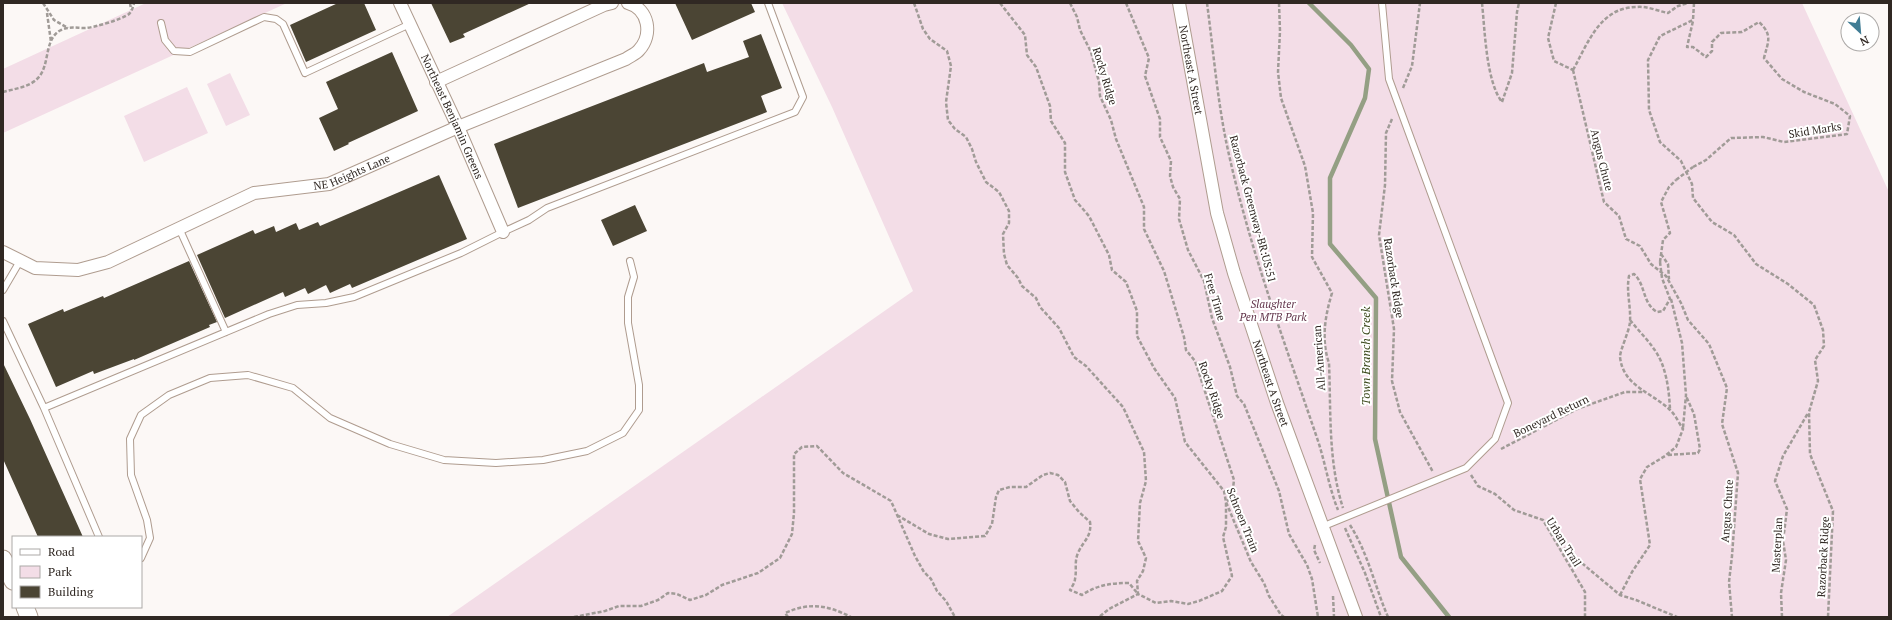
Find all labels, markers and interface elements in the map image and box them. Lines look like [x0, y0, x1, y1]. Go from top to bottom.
north arrow [1840, 12, 1880, 52]
street label: Northeast A Street [1176, 24, 1206, 116]
text: N [1857, 33, 1871, 49]
street label: Rocky Ridge [1090, 45, 1121, 107]
street label: Northeast Benjamin Greens [418, 52, 487, 181]
street label: Skid Marks [1788, 119, 1843, 141]
street label: Angus Chute [1588, 128, 1617, 193]
street label: Razorback Greenway-BR:US:51 [1227, 134, 1279, 284]
street label: NE Heights Lane [313, 151, 393, 193]
street label: Razorback Ridge [1381, 237, 1407, 319]
street label: Free Time [1201, 271, 1229, 323]
park label: Slaughter Pen MTB Park [1238, 297, 1307, 324]
water label: Town Branch Creek [1358, 306, 1373, 406]
street label: All-American [1310, 324, 1328, 391]
street label: Northeast A Street [1250, 338, 1292, 429]
street label: Rocky Ridge [1196, 360, 1228, 421]
street label: Boneyard Return [1511, 391, 1591, 440]
street label: Angus Chute [1718, 479, 1736, 543]
street label: Schroen Train [1224, 486, 1263, 555]
street label: Urban Trail [1543, 515, 1585, 569]
street label: Razorback Ridge [1814, 516, 1832, 598]
street label: Masterplan [1769, 517, 1785, 573]
legend [12, 536, 142, 608]
text: Road [48, 544, 75, 559]
text: Park [48, 564, 73, 579]
text: Building [48, 584, 94, 599]

